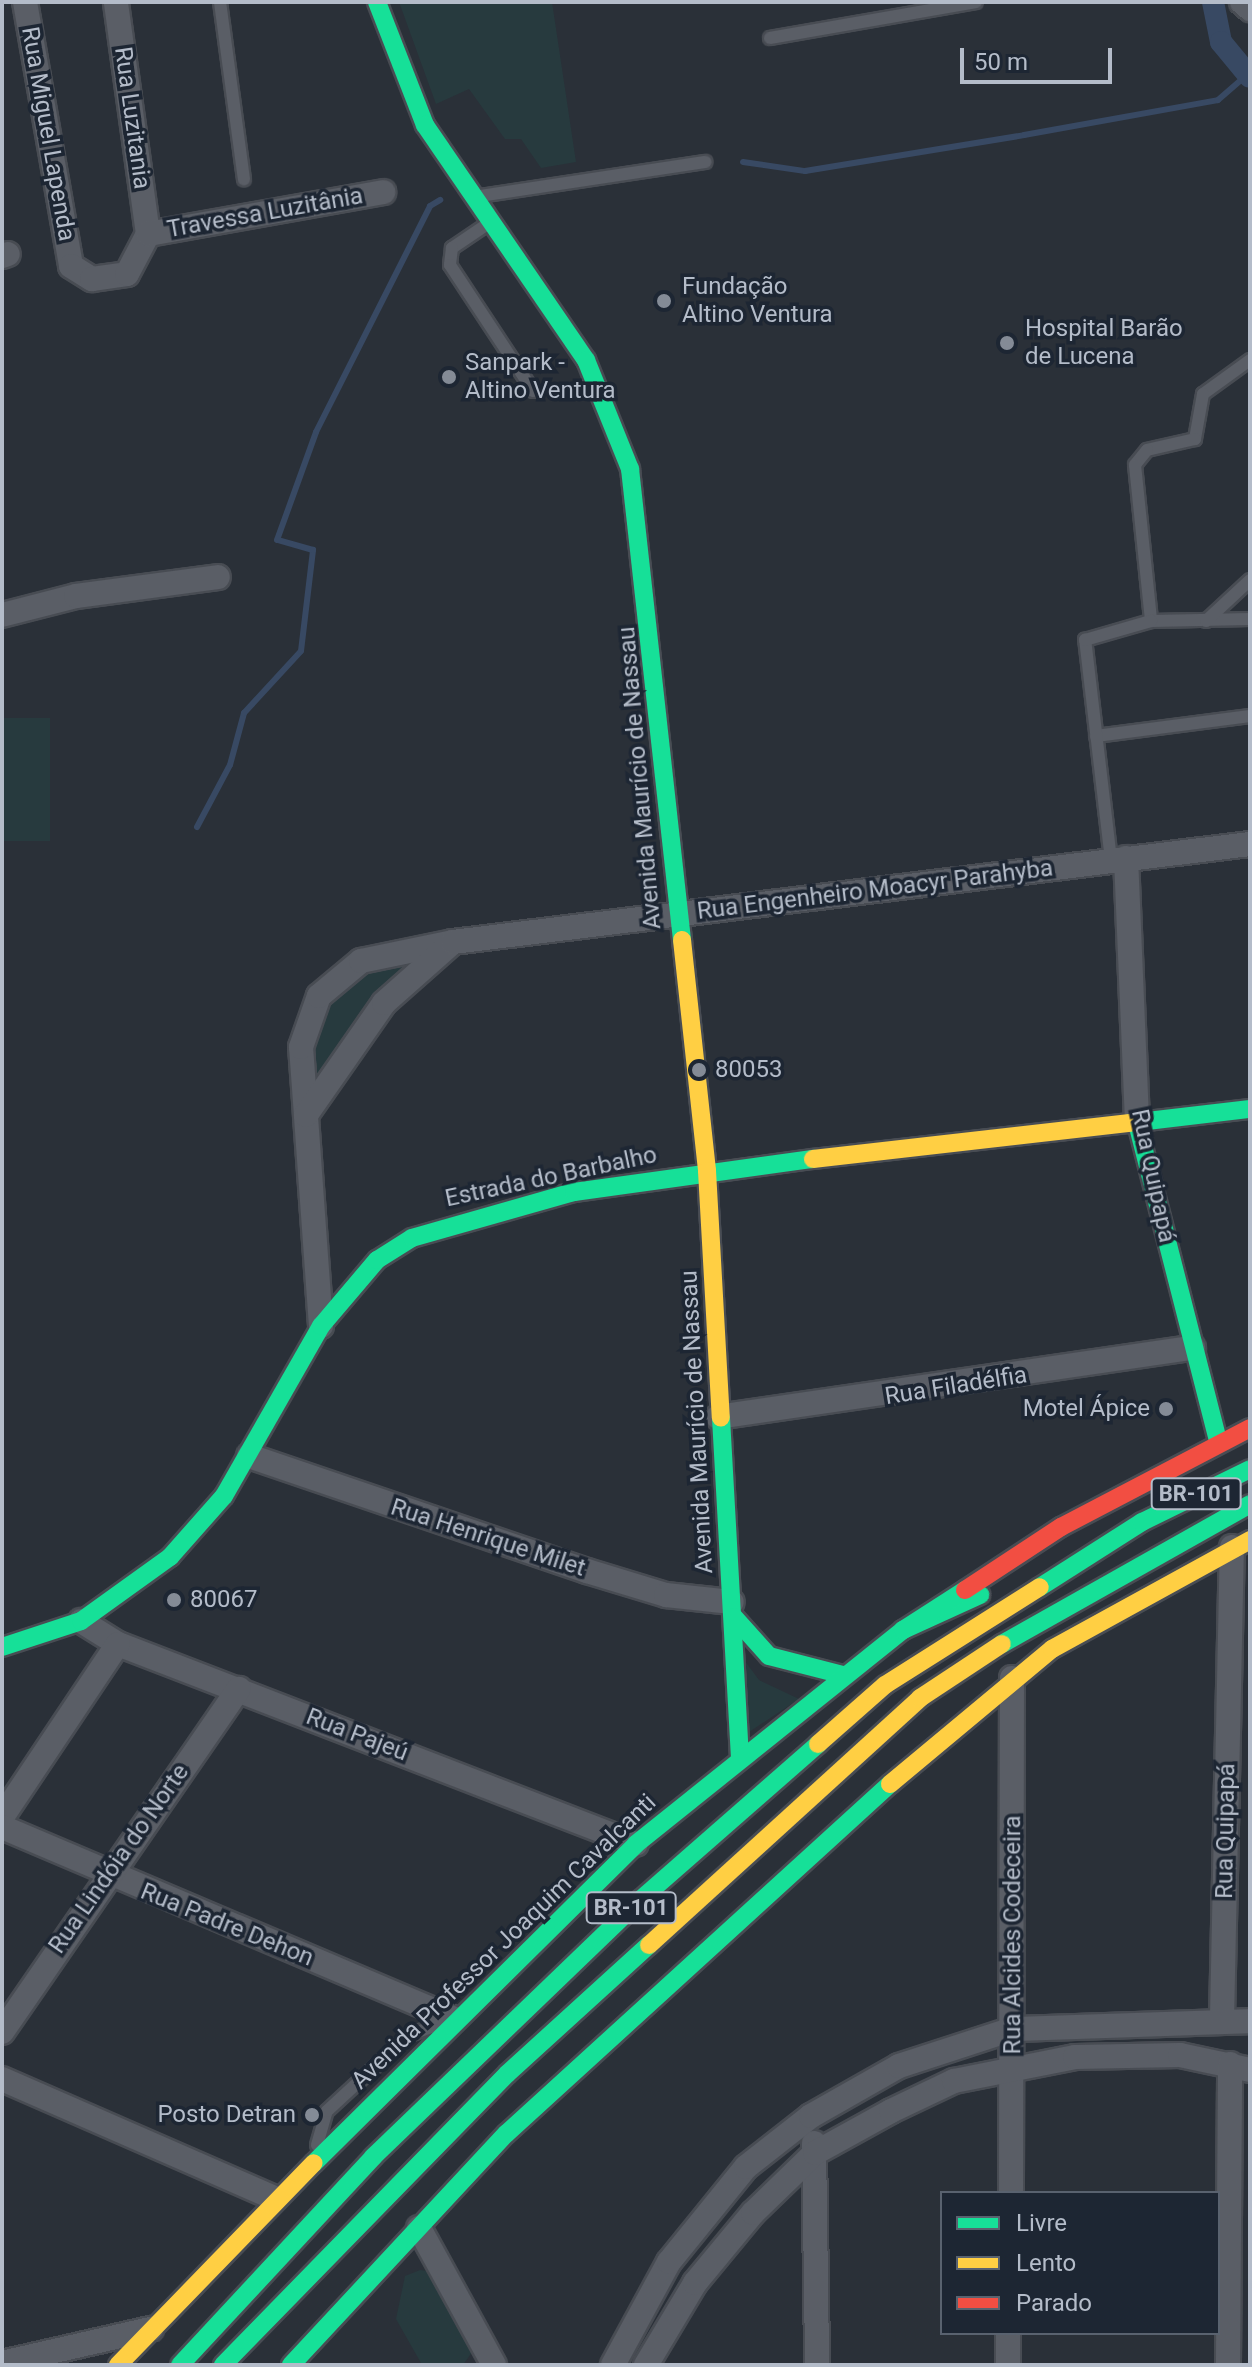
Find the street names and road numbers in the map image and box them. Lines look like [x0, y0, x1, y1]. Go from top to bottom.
street label: Rua Miguel Lapenda [15, 25, 81, 243]
street label: Rua Luzitania [108, 45, 156, 191]
street label: Travessa Luzitânia [165, 182, 365, 244]
street label: Avenida Maurício de Nassau [612, 625, 668, 931]
street label: Rua Engenheiro Moacyr Parahyba [695, 854, 1055, 926]
street label: Rua Quipapá [1125, 1107, 1181, 1245]
street label: Estrada do Barbalho [442, 1140, 660, 1214]
street label: Avenida Maurício de Nassau [675, 1270, 719, 1574]
street label: Rua Filadélfia [883, 1361, 1029, 1411]
road number: BR-101 [1150, 1476, 1242, 1512]
street label: Rua Henrique Milet [387, 1493, 589, 1583]
street label: Rua Pajeú [302, 1702, 412, 1768]
street label: Rua Lindóia do Norte [43, 1759, 195, 1959]
street label: Rua Quipapá [1210, 1763, 1242, 1899]
street label: Avenida Professor Joaquim Cavalcanti [346, 1789, 662, 2095]
street label: Rua Alcides Codeceira [999, 1816, 1027, 2054]
street label: Rua Padre Dehon [136, 1877, 318, 1973]
road number: BR-101 [585, 1890, 677, 1926]

